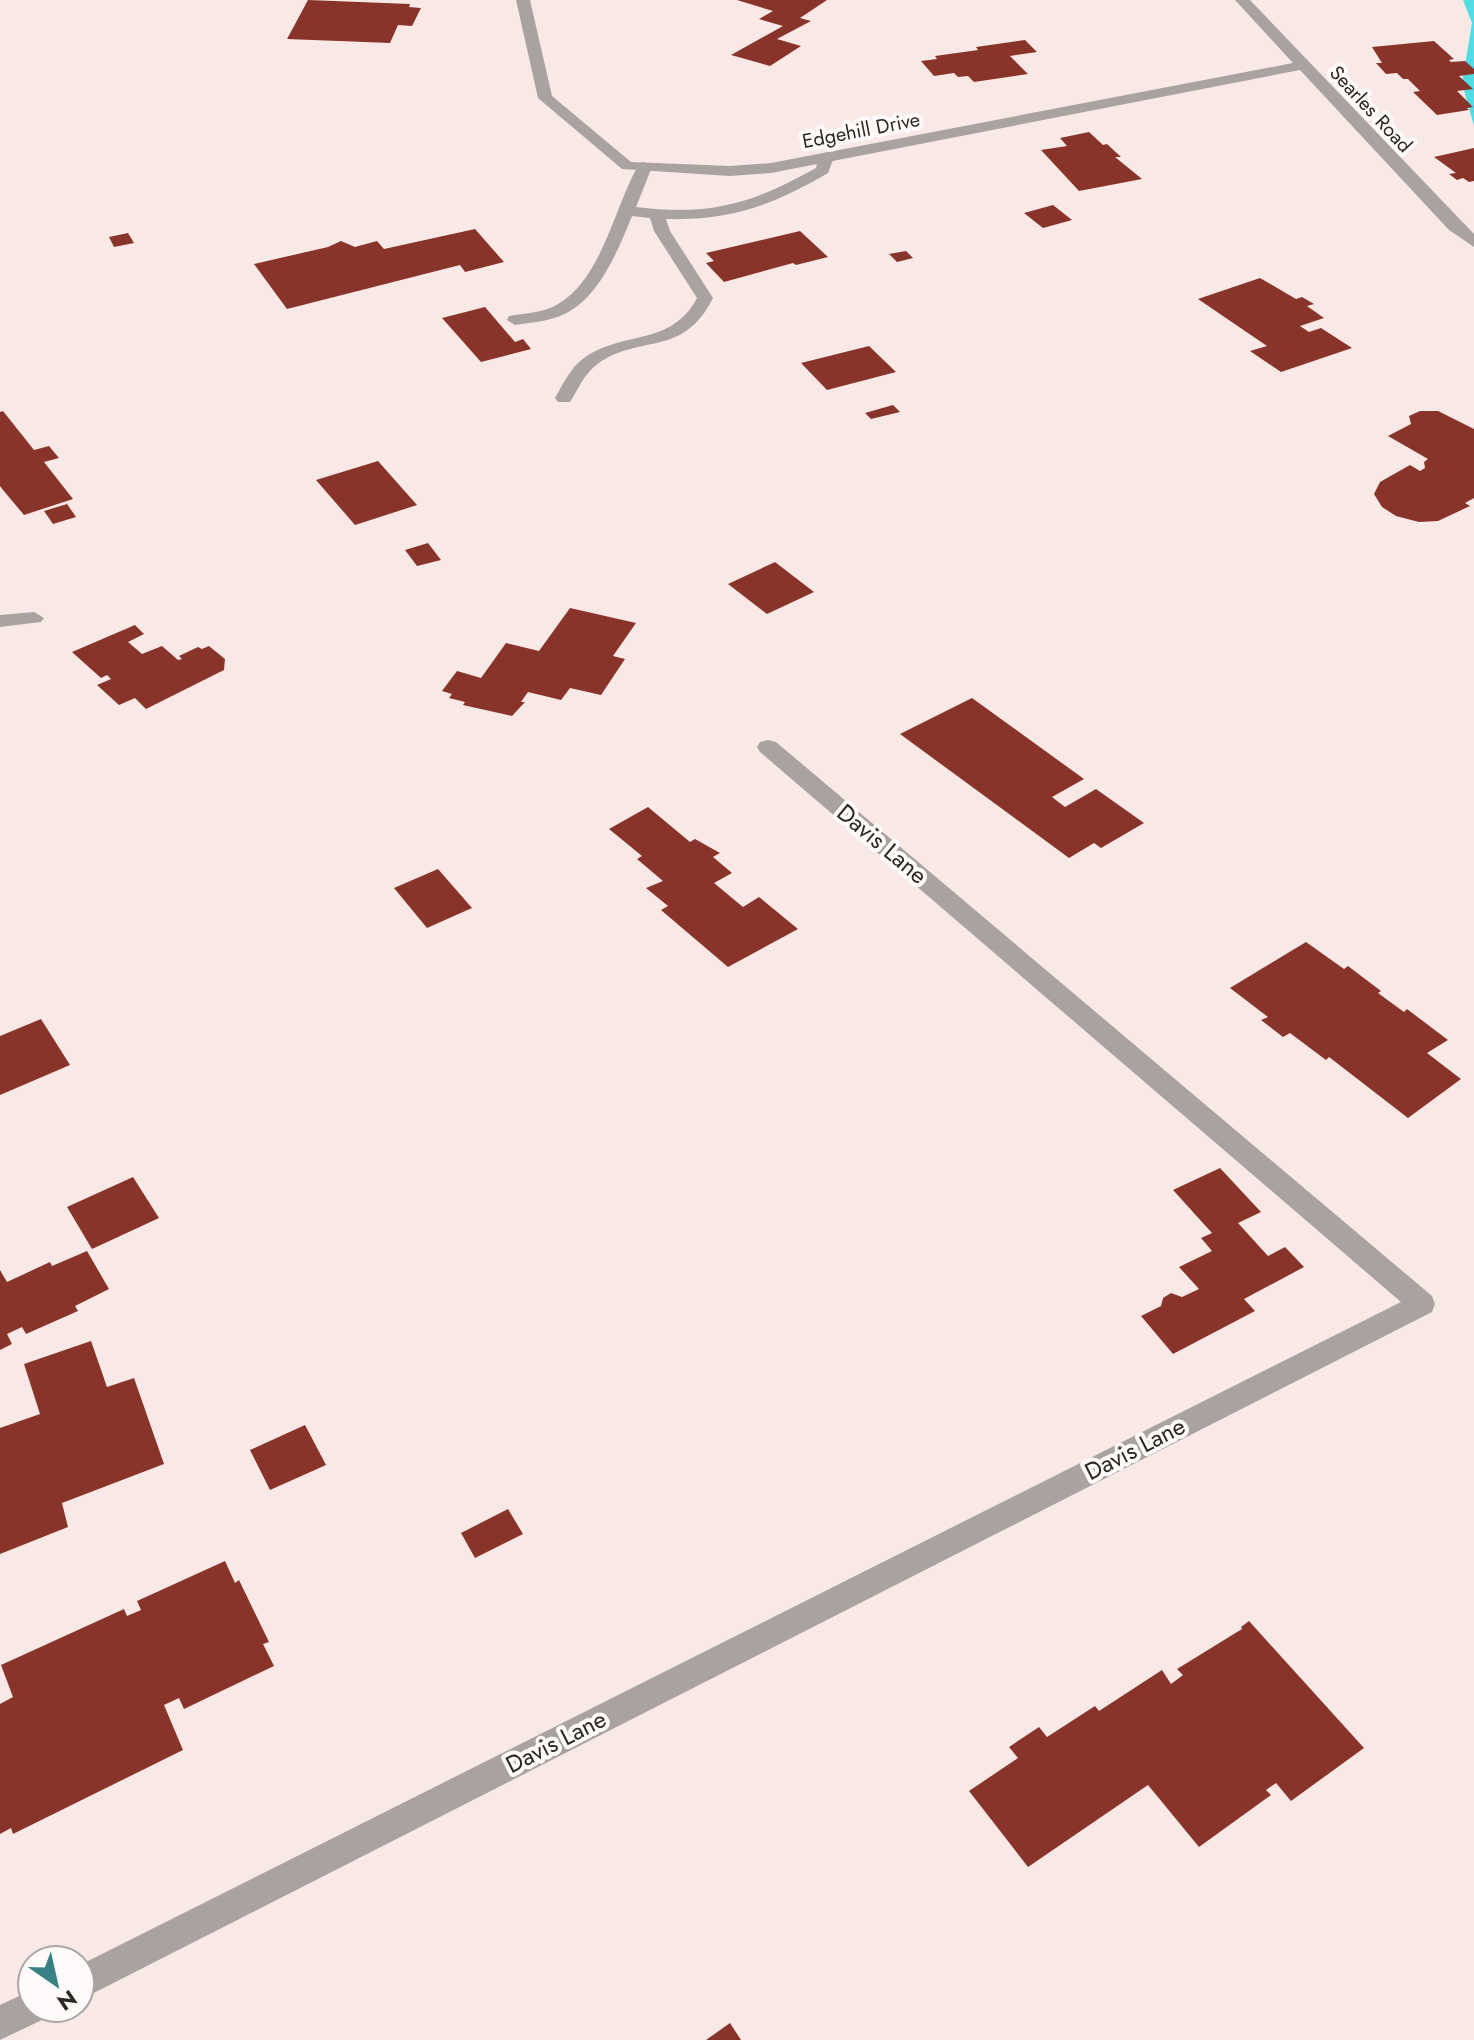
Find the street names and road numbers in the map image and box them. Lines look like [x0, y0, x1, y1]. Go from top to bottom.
street label: Searles Road [1323, 59, 1419, 159]
street label: Edgehill Drive [800, 105, 922, 156]
street label: Davis Lane [829, 795, 935, 892]
street label: Davis Lane [1078, 1408, 1191, 1489]
street label: Davis Lane [499, 1701, 612, 1782]

